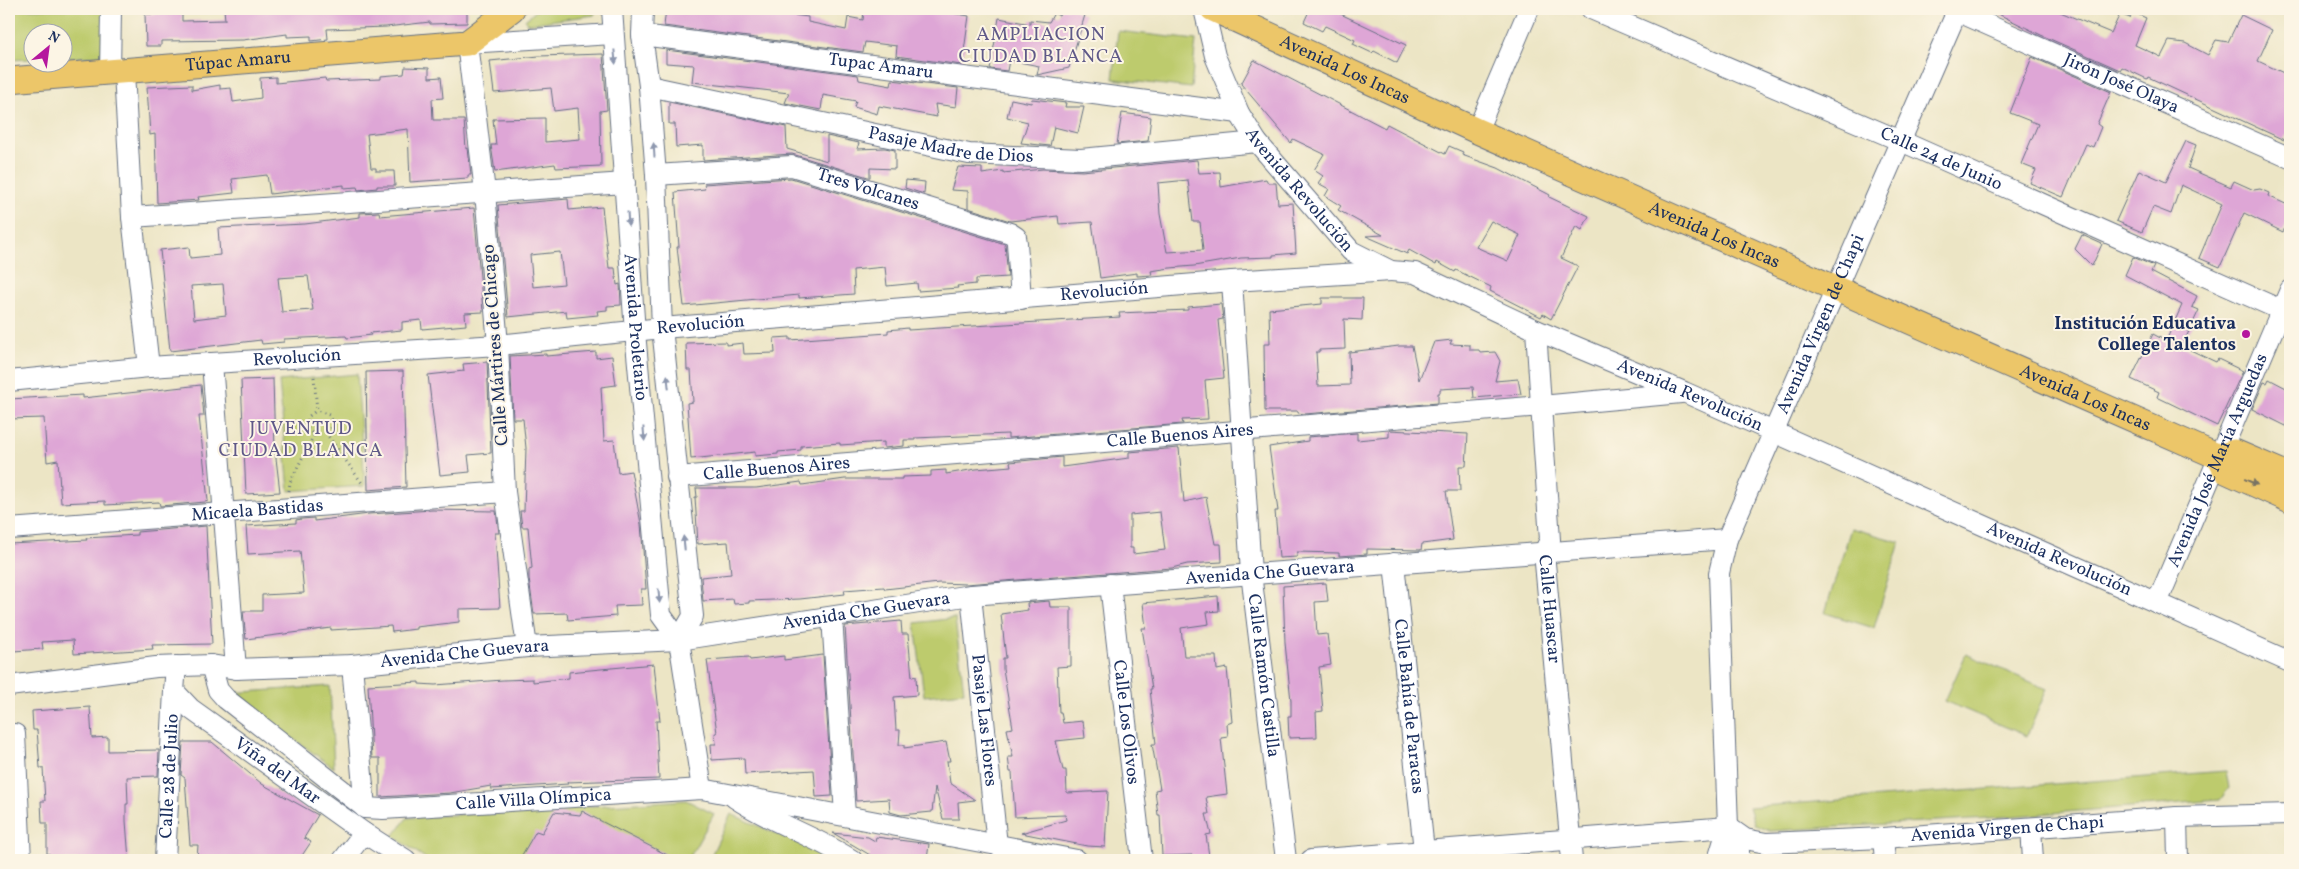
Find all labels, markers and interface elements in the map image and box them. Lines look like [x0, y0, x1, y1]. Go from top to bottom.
north arrow [22, 22, 72, 72]
district label: AMPLIACION CIUDAD BLANCA [959, 22, 1123, 70]
text: N [45, 27, 63, 49]
street label: Avenida Los Incas [1275, 29, 1414, 111]
street label: Túpac Amaru [184, 45, 292, 78]
street label: Tupac Amaru [827, 47, 935, 85]
street label: Jirón José Olaya [2060, 47, 2183, 120]
one-way arrow [611, 50, 619, 66]
street label: Pasaje Madre de Dios [866, 120, 1034, 169]
street label: Calle 24 de Junio [1876, 121, 2006, 197]
street label: Avenida Revolución [1239, 123, 1359, 258]
one-way arrow [649, 141, 657, 157]
street label: Tres Volcanes [814, 162, 923, 217]
street label: Avenida Los Incas [1645, 195, 1784, 275]
one-way arrow [624, 212, 632, 228]
street label: Avenida Virgen de Chapi [1770, 230, 1871, 418]
street label: Calle Mártires de Chicago [476, 243, 516, 447]
street label: Avenida Proletario [617, 253, 654, 402]
street label: Revolución [1059, 275, 1150, 308]
street label: Revolución [656, 309, 746, 341]
place label: Institución Educativa College Talentos [2054, 312, 2236, 358]
marker: Institución Educativa College Talentos [2240, 328, 2252, 340]
street label: Revolución [252, 342, 342, 373]
street label: Avenida José María Arguedas [2161, 350, 2274, 571]
street label: Avenida Revolución [1613, 353, 1767, 438]
street label: Avenida Los Incas [2015, 358, 2155, 438]
one-way arrow [663, 373, 671, 389]
district label: JUVENTUD CIUDAD BLANCA [219, 416, 383, 464]
street label: Calle Buenos Aires [1106, 417, 1255, 454]
one-way arrow [640, 426, 648, 442]
street label: Calle Buenos Aires [702, 450, 851, 487]
one-way arrow [2244, 479, 2258, 487]
street label: Micaela Bastidas [190, 493, 324, 528]
street label: Avenida Revolución [1983, 516, 2136, 603]
one-way arrow [680, 535, 688, 551]
street label: Avenida Che Guevara [1184, 554, 1356, 592]
street label: Calle Huascar [1532, 554, 1567, 665]
street label: Avenida Che Guevara [780, 586, 952, 636]
one-way arrow [655, 588, 663, 604]
street label: Calle Ramón Castilla [1241, 592, 1286, 759]
street label: Calle Bahía de Paracas [1387, 618, 1430, 795]
street label: Avenida Che Guevara [379, 633, 550, 675]
street label: Pasaje Las Flores [965, 653, 1003, 788]
street label: Calle Los Olivos [1106, 658, 1146, 786]
street label: Calle 28 de Julio [154, 713, 185, 839]
street label: Viña del Mar [229, 731, 326, 811]
street label: Calle Villa Olímpica [455, 782, 612, 817]
street label: Avenida Virgen de Chapi [1910, 810, 2105, 848]

